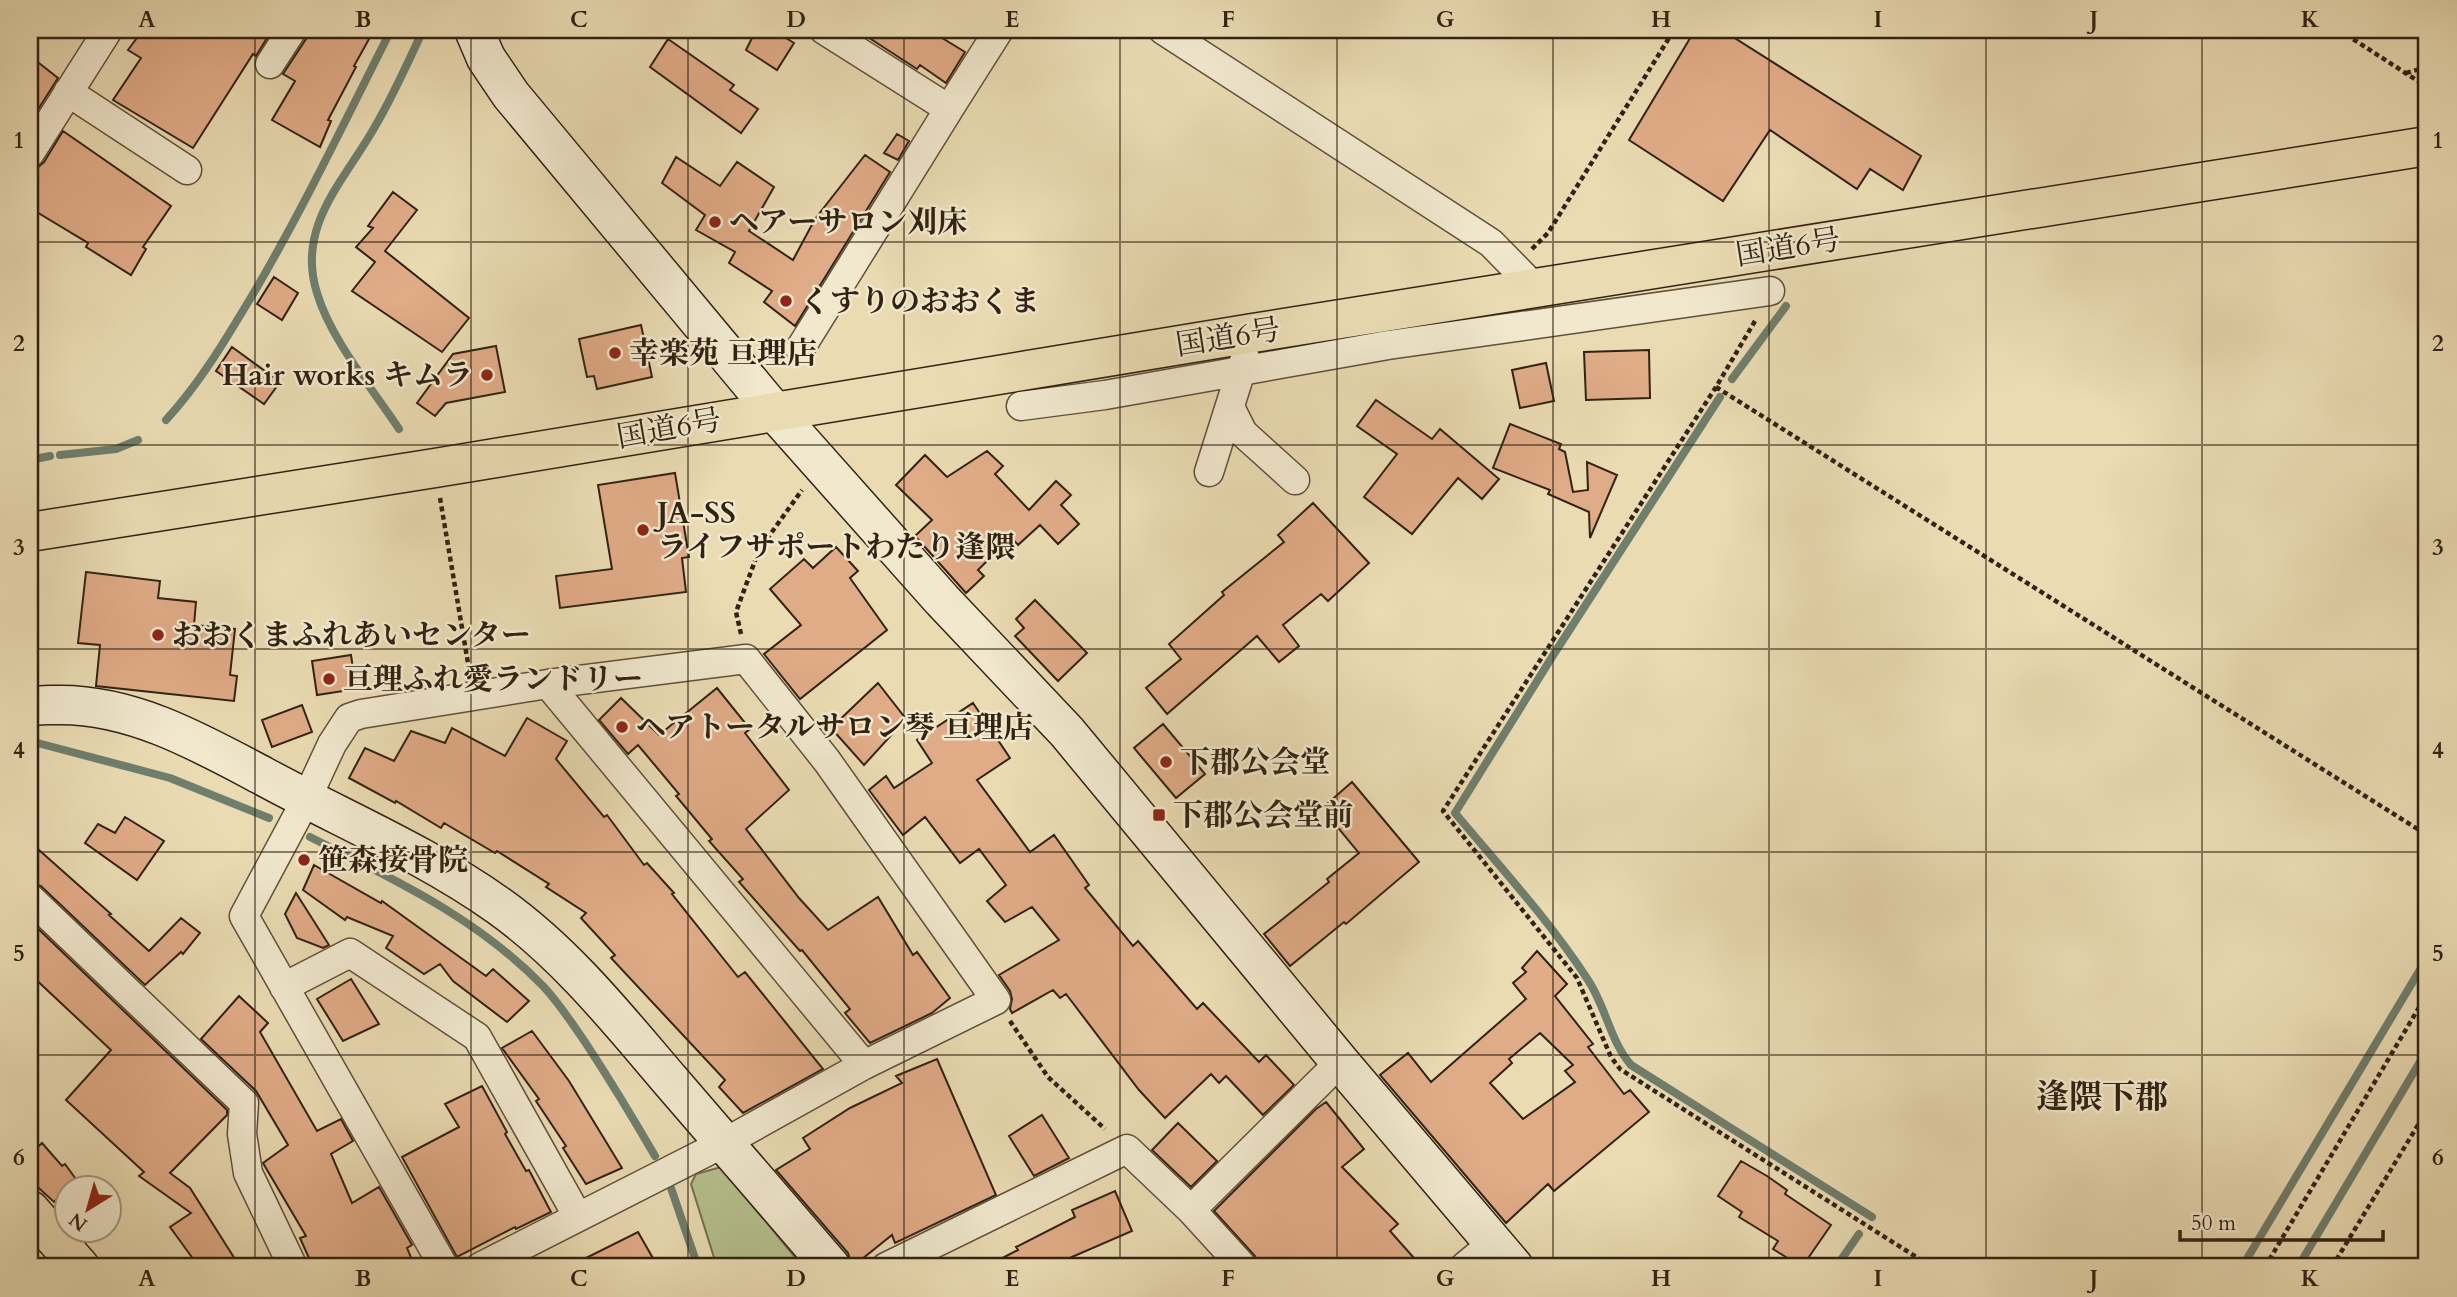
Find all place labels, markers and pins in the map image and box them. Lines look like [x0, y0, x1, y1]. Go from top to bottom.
place label: ヘアーサロン刈床 [729, 202, 967, 243]
marker: ヘアーサロン刈床 [707, 214, 723, 230]
place label: くすりのおおくま [800, 281, 1040, 322]
marker: くすりのおおくま [778, 293, 794, 309]
place label: 幸楽苑 亘理店 [629, 333, 817, 374]
marker: 幸楽苑 亘理店 [607, 345, 623, 361]
place label: Hair works キムラ [222, 355, 473, 396]
marker: Hair works キムラ [479, 367, 495, 383]
place label: JA-SS ライフサポートわたり逢隈 [653, 493, 1015, 568]
marker: JA-SS ライフサポートわたり逢隈 [635, 522, 651, 538]
place label: おおくまふれあいセンター [172, 615, 531, 656]
marker: おおくまふれあいセンター [150, 627, 166, 643]
place label: 亘理ふれ愛ランドリー [343, 659, 643, 700]
marker: 亘理ふれ愛ランドリー [321, 671, 337, 687]
place label: ヘアトータルサロン琴 亘理店 [636, 707, 1033, 748]
marker: ヘアトータルサロン琴 亘理店 [614, 719, 630, 735]
place label: 下郡公会堂 [1180, 742, 1330, 783]
marker: 下郡公会堂 [1158, 754, 1174, 770]
place label: 下郡公会堂前 [1173, 795, 1353, 836]
marker: 下郡公会堂前 [1151, 807, 1167, 823]
place label: 笹森接骨院 [318, 840, 468, 881]
marker: 笹森接骨院 [296, 852, 312, 868]

